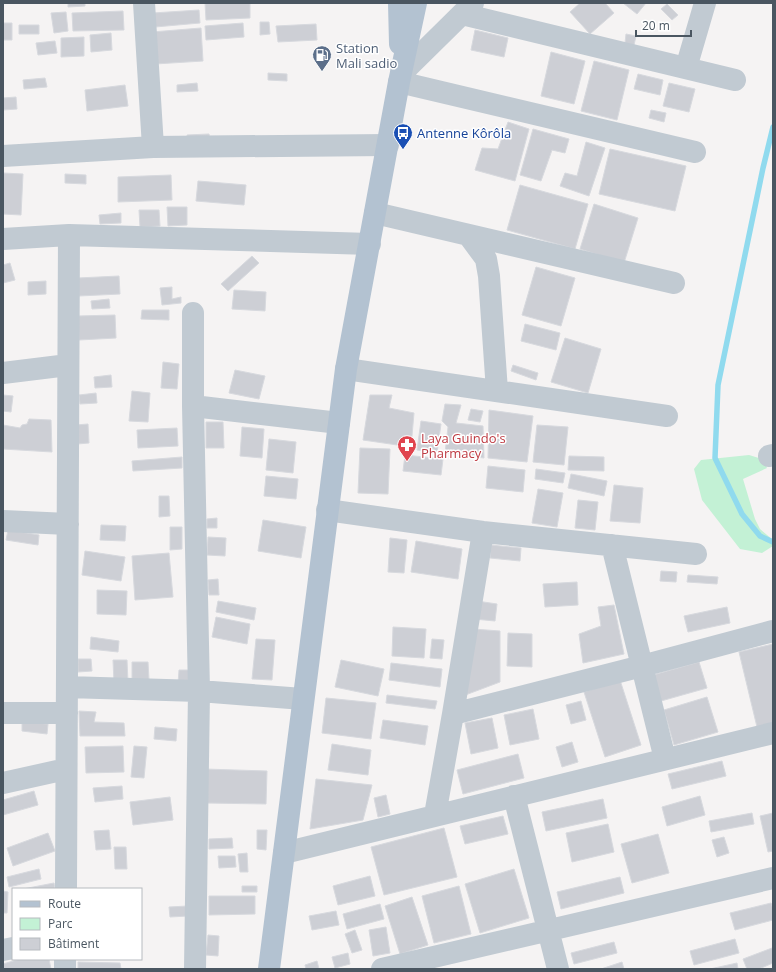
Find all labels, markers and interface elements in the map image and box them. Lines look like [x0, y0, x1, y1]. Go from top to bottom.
scale bar [636, 12, 691, 38]
text: 20 m [642, 17, 670, 34]
place label: Station Mali sadio [336, 39, 398, 72]
fuel station icon: Station Mali sadio [311, 44, 333, 72]
bus stop icon: Antenne Kôrôla [392, 122, 414, 150]
place label: Antenne Kôrôla [417, 124, 511, 142]
place label: Laya Guindo's Pharmacy [421, 429, 506, 462]
pharmacy icon: Laya Guindo's Pharmacy [396, 434, 418, 462]
legend [12, 888, 142, 960]
text: Route [48, 895, 81, 912]
text: Parc [48, 915, 73, 932]
text: Bâtiment [48, 935, 99, 952]

